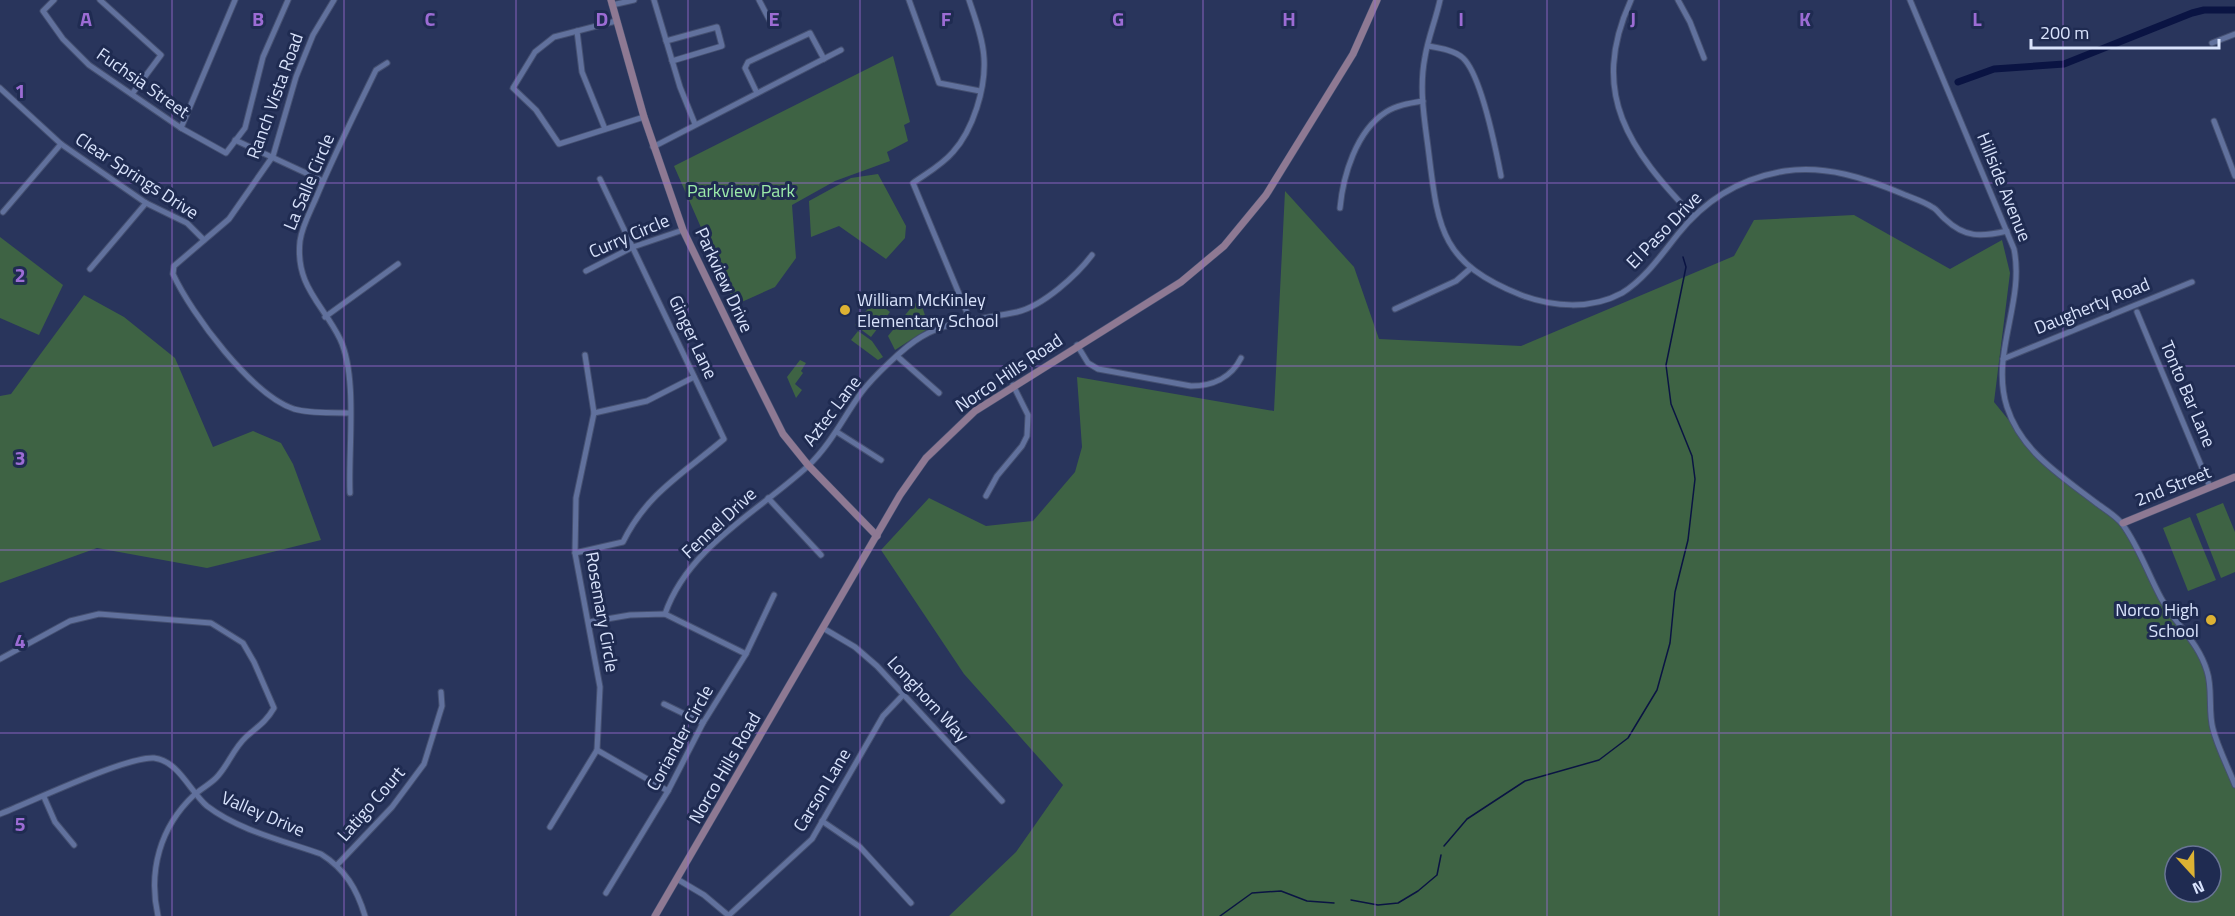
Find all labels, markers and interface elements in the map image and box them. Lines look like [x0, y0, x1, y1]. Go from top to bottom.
text: A [80, 3, 92, 34]
text: B [252, 3, 264, 34]
text: C [425, 3, 436, 34]
text: D [596, 3, 608, 34]
text: E [768, 3, 780, 34]
text: F [941, 3, 952, 34]
text: G [1112, 3, 1124, 34]
text: H [1282, 3, 1296, 34]
text: I [1458, 3, 1464, 34]
text: J [1630, 3, 1636, 34]
text: K [1799, 3, 1811, 34]
text: L [1972, 3, 1982, 34]
scale bar [2031, 12, 2218, 50]
text: 200 m [2040, 19, 2089, 46]
street label: Ranch Vista Road [239, 29, 310, 163]
street label: Fuchsia Street [91, 41, 196, 125]
text: 1 [14, 75, 26, 106]
street label: Clear Springs Drive [70, 126, 204, 226]
street label: Hillside Avenue [1970, 128, 2039, 245]
street label: La Salle Circle [276, 129, 341, 234]
park label: Parkview Park [687, 177, 795, 204]
street label: El Paso Drive [1620, 185, 1708, 275]
street label: Curry Circle [584, 206, 673, 265]
street label: Parkview Drive [688, 223, 761, 337]
text: 2 [14, 259, 26, 290]
street label: Daugherty Road [2030, 270, 2154, 341]
place label: William McKinley Elementary School [857, 286, 999, 334]
street label: Ginger Lane [662, 290, 725, 383]
marker: William McKinley Elementary School [838, 303, 852, 317]
street label: Norco Hills Road [950, 327, 1068, 419]
street label: Tonto Bar Lane [2154, 336, 2223, 451]
street label: Aztec Lane [796, 370, 867, 452]
text: 3 [14, 442, 26, 473]
street label: 2nd Street [2131, 458, 2215, 513]
street label: Fennel Drive [675, 481, 762, 565]
street label: Rosemary Circle [579, 550, 626, 674]
place label: Norco High School [2115, 596, 2199, 644]
marker: Norco High School [2204, 613, 2218, 627]
text: 4 [14, 625, 26, 656]
street label: Longhorn Way [881, 649, 976, 748]
street label: Coriander Circle [639, 680, 720, 796]
street label: Norco Hills Road [682, 707, 767, 828]
street label: Carson Lane [786, 743, 857, 837]
street label: Latigo Court [330, 760, 411, 847]
street label: Valley Drive [217, 784, 309, 843]
text: 5 [14, 808, 26, 839]
north arrow [2163, 844, 2223, 904]
text: N [2189, 875, 2208, 901]

